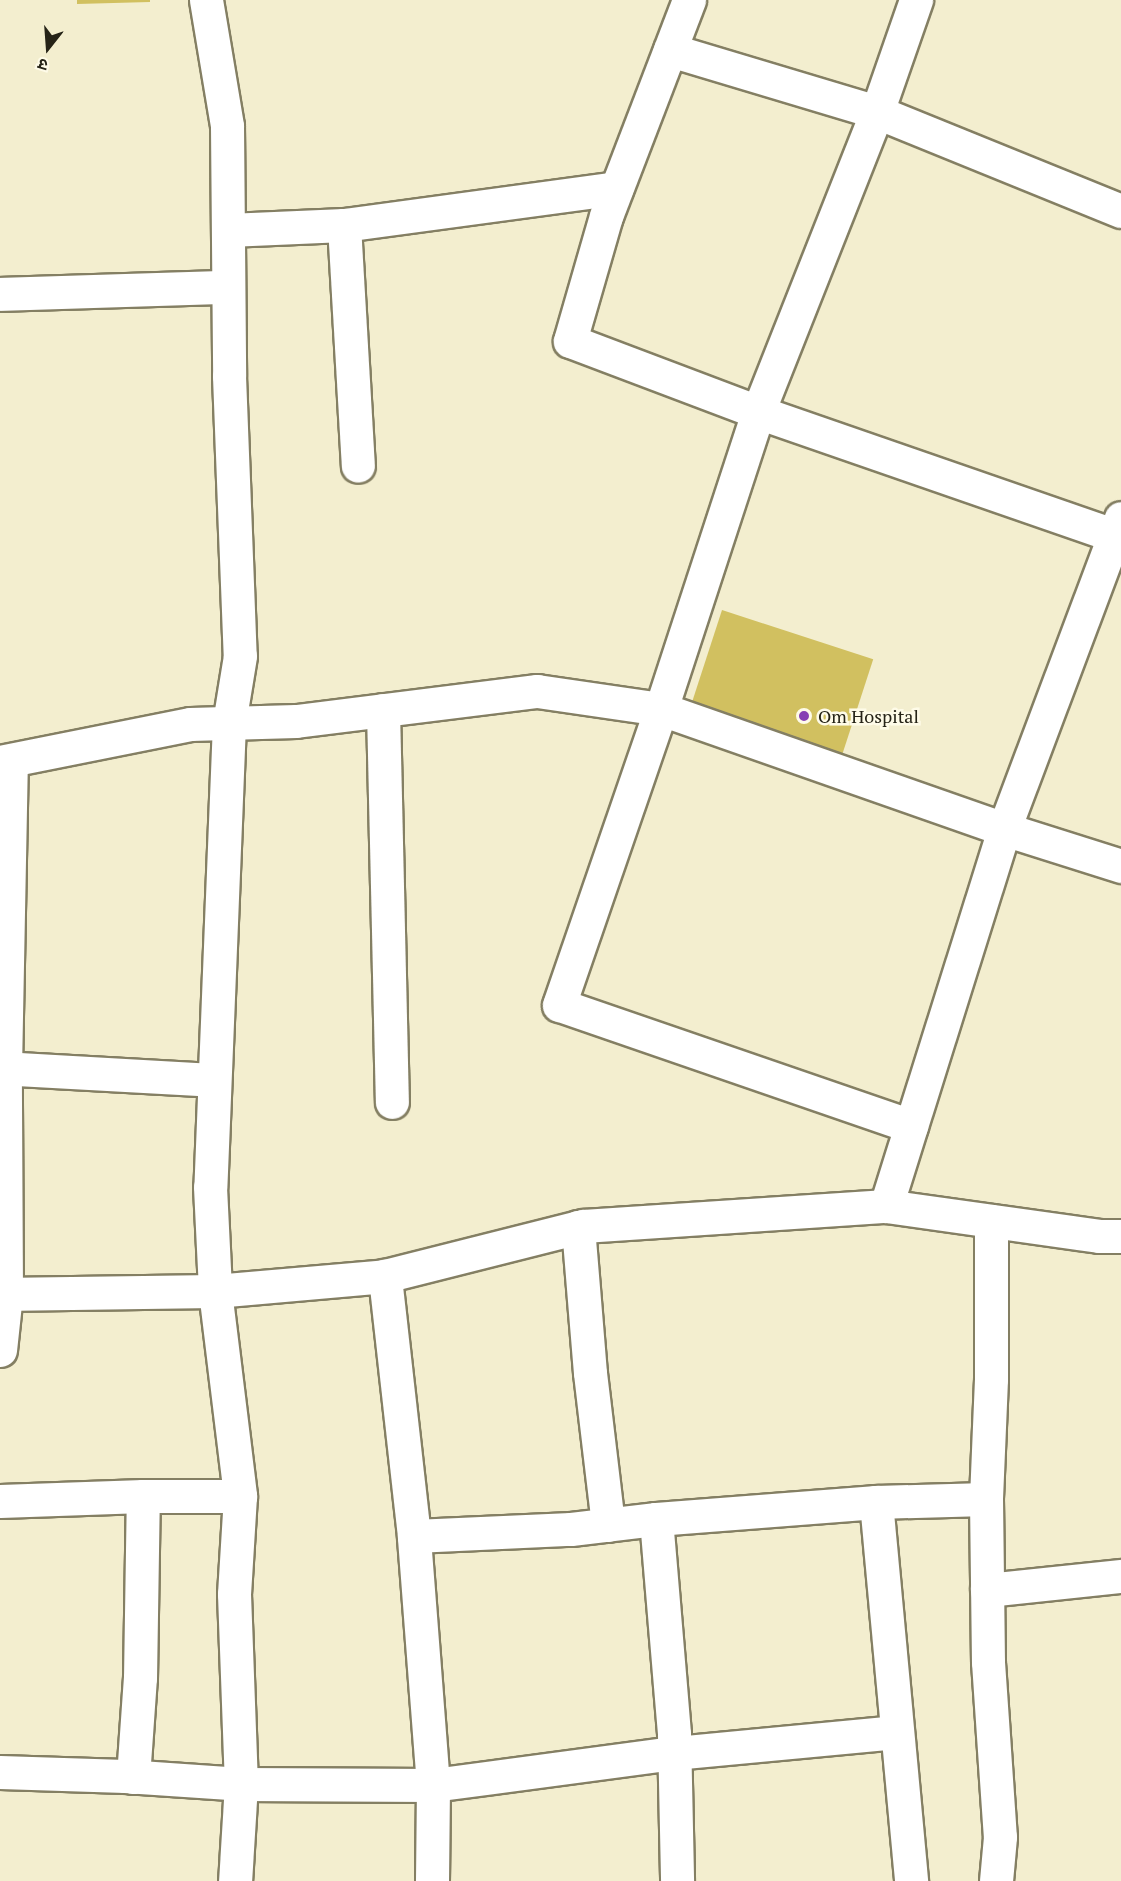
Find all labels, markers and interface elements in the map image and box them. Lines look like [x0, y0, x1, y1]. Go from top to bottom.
north arrow [18, 18, 78, 78]
text: उ [35, 53, 50, 77]
place label: Om Hospital [818, 705, 919, 727]
marker: Om Hospital [795, 707, 813, 725]

